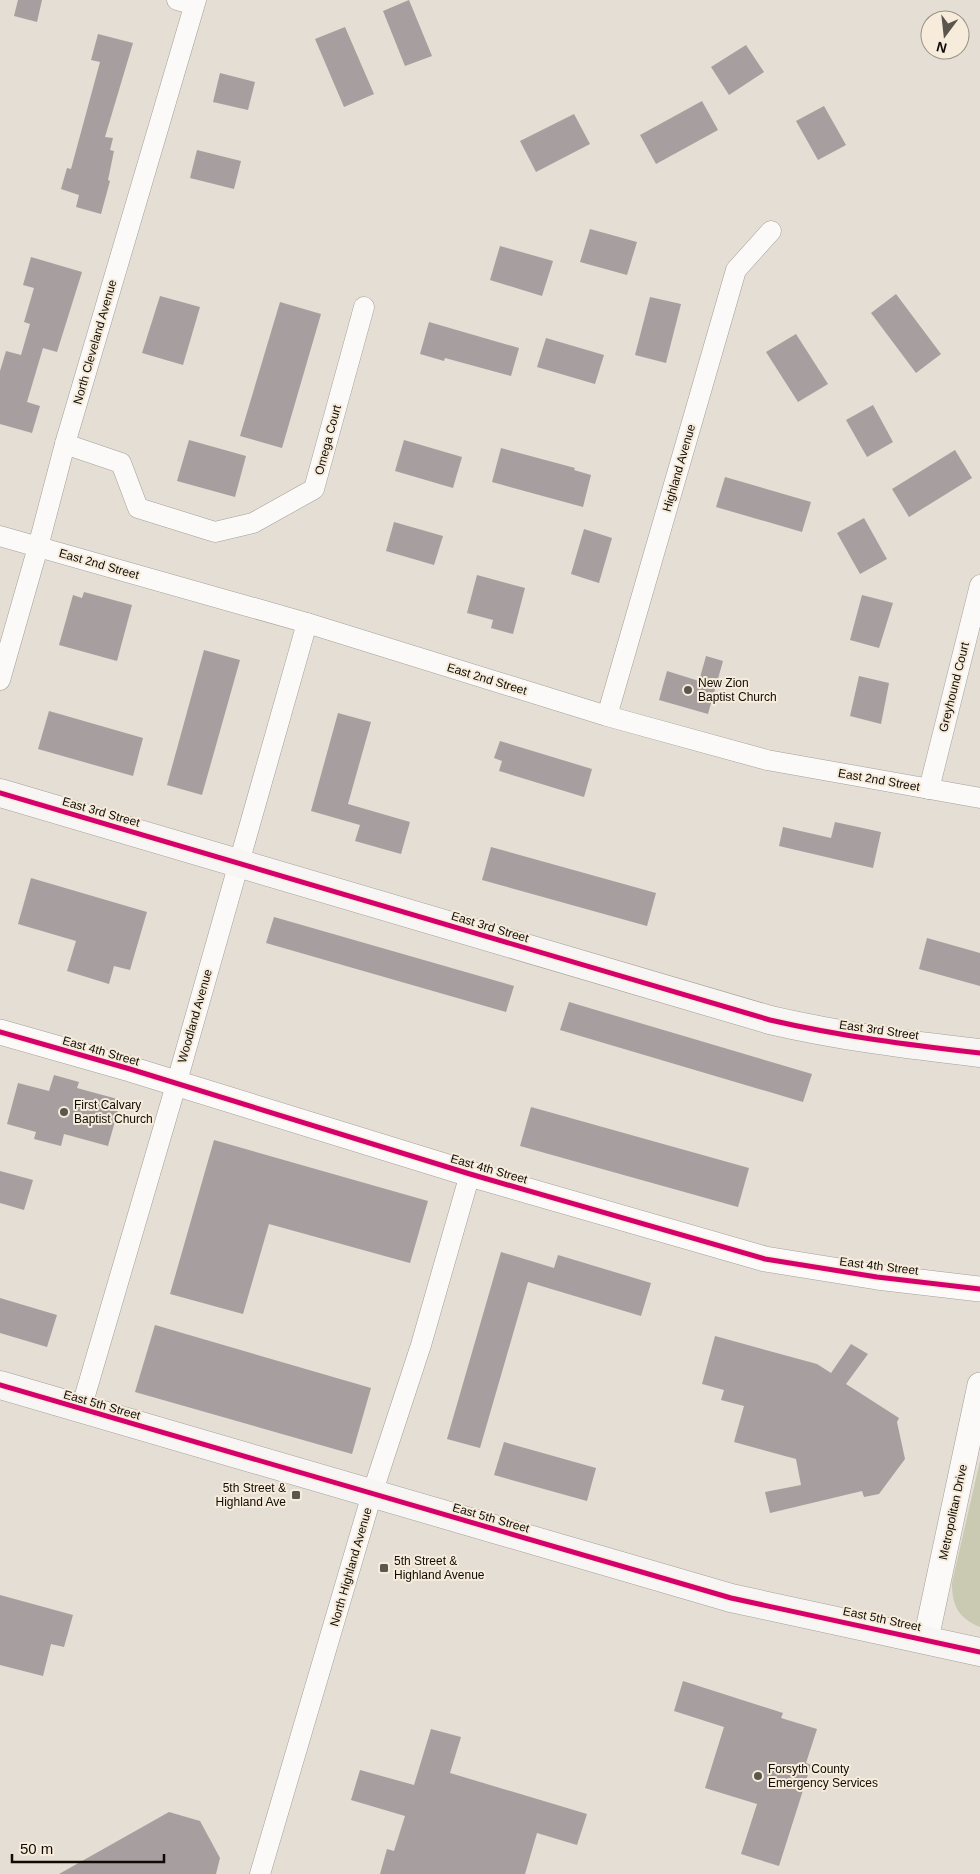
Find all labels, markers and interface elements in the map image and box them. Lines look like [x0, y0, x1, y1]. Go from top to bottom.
north arrow [920, 10, 970, 60]
text: N [935, 39, 949, 57]
street label: North Cleveland Avenue [70, 278, 120, 406]
street label: Omega Court [312, 403, 344, 477]
street label: Highland Avenue [660, 422, 698, 513]
street label: East 2nd Street [57, 546, 141, 582]
street label: Greyhound Court [936, 640, 972, 733]
street label: East 2nd Street [445, 660, 529, 698]
place label: New Zion Baptist Church [698, 676, 777, 704]
marker: New Zion Baptist Church [682, 684, 694, 696]
street label: East 2nd Street [837, 766, 922, 794]
street label: East 3rd Street [61, 794, 142, 830]
street label: East 3rd Street [450, 909, 531, 946]
street label: Woodland Avenue [175, 967, 215, 1065]
street label: East 3rd Street [838, 1017, 920, 1043]
street label: East 4th Street [61, 1033, 142, 1069]
place label: First Calvary Baptist Church [74, 1098, 153, 1126]
marker: First Calvary Baptist Church [58, 1106, 70, 1118]
street label: East 4th Street [449, 1151, 530, 1187]
street label: East 4th Street [839, 1254, 920, 1278]
street label: East 5th Street [62, 1387, 143, 1423]
street label: Metropolitan Drive [936, 1463, 970, 1561]
place label: 5th Street & Highland Ave [216, 1481, 286, 1509]
marker: 5th Street & Highland Ave [290, 1489, 302, 1501]
street label: East 5th Street [451, 1500, 532, 1536]
street label: North Highland Avenue [327, 1506, 375, 1628]
place label: 5th Street & Highland Avenue [394, 1554, 485, 1582]
marker: 5th Street & Highland Avenue [378, 1562, 390, 1574]
street label: East 5th Street [842, 1604, 923, 1634]
place label: Forsyth County Emergency Services [768, 1762, 878, 1790]
marker: Forsyth County Emergency Services [752, 1770, 764, 1782]
scale bar [12, 1832, 165, 1864]
text: 50 m [20, 1840, 53, 1857]

